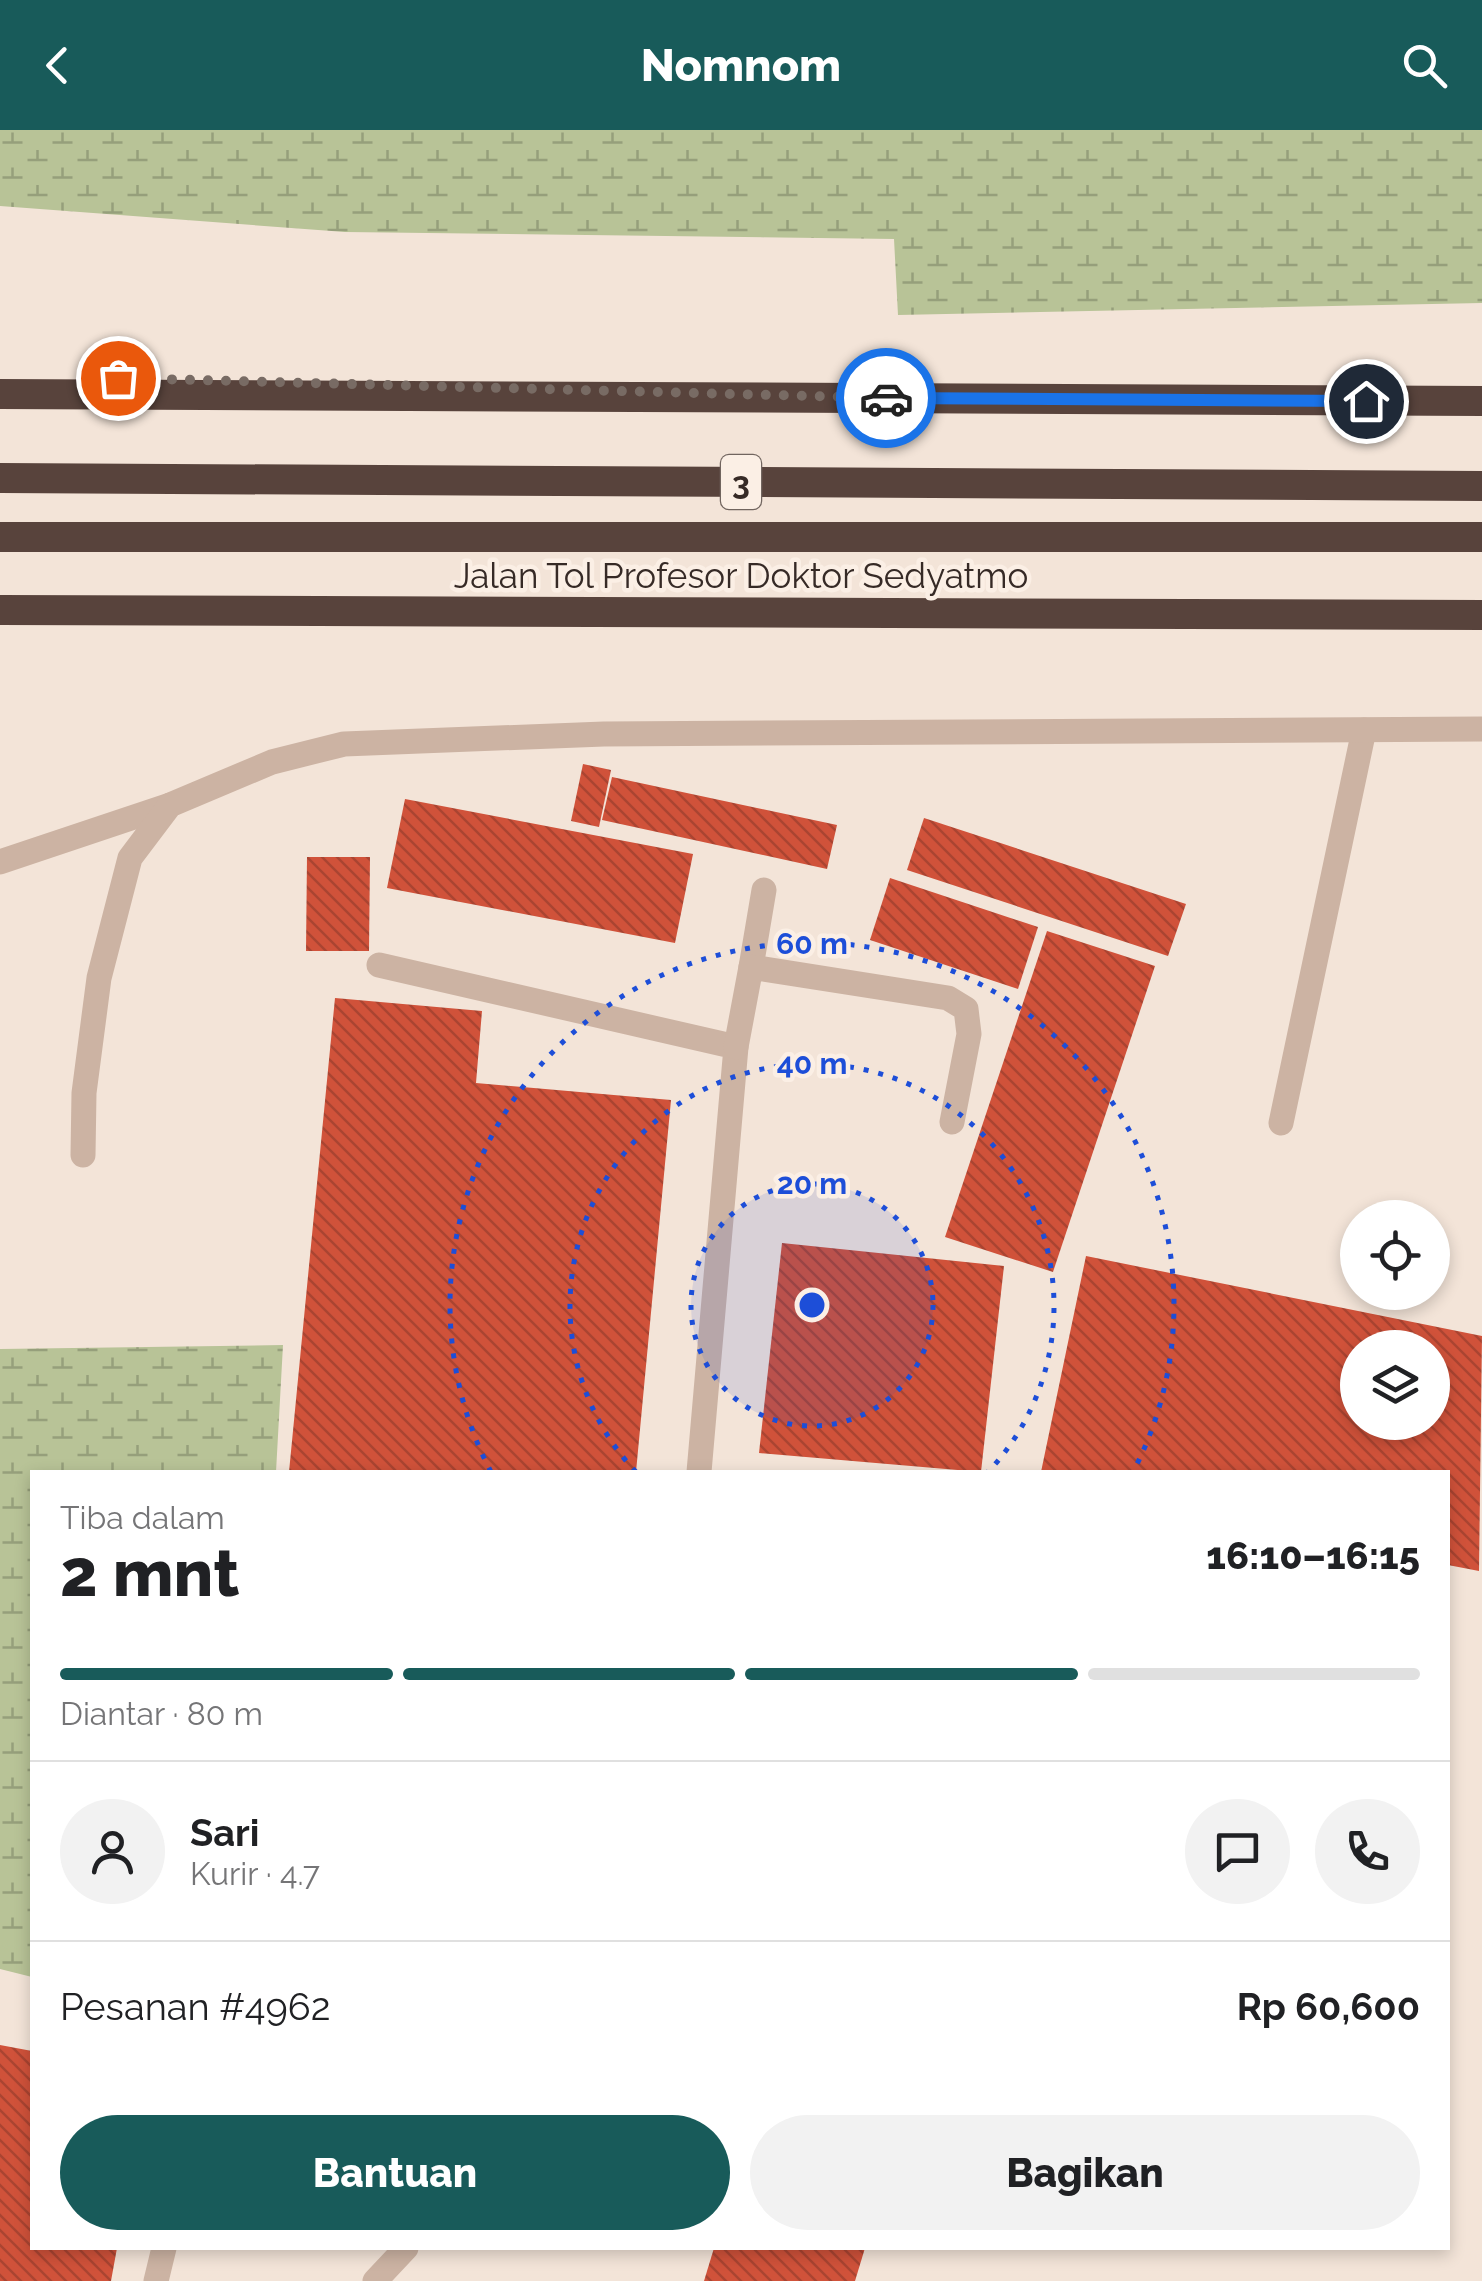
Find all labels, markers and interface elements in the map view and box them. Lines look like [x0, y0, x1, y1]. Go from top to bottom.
icon: back [30, 38, 85, 93]
icon: search [1397, 38, 1452, 93]
text: Nomnom [641, 39, 841, 92]
pin [76, 336, 161, 421]
courier [836, 348, 936, 448]
icon: bag [91, 351, 146, 406]
pin [1324, 359, 1409, 444]
icon: car [859, 371, 914, 426]
icon: home [1339, 374, 1394, 429]
road number: 3 [721, 455, 761, 509]
street label: Jalan Tol Profesor Doktor Sedyatmo [454, 555, 1028, 596]
text: 60 m [776, 926, 848, 961]
text: 40 m [777, 1046, 847, 1081]
text: 20 m [777, 1166, 847, 1201]
map controls [1340, 1200, 1450, 1440]
button: locate [1340, 1200, 1450, 1310]
centre of rings [794, 1287, 830, 1323]
button: layers [1340, 1330, 1450, 1440]
text: Tiba dalam [60, 1499, 225, 1536]
text: 16:10–16:15 [1206, 1533, 1420, 1578]
text: 2 mnt [60, 1535, 239, 1611]
text: Diantar · 80 m [60, 1695, 263, 1732]
button: person [60, 1799, 165, 1904]
button: chat [1185, 1799, 1290, 1904]
button: phone [1315, 1799, 1420, 1904]
text: Sari [190, 1810, 259, 1855]
text: Kurir · 4.7 [190, 1855, 320, 1892]
text: Pesanan #4962 [60, 1984, 330, 2029]
text: Rp 60,600 [1237, 1984, 1420, 2029]
button: Bantuan [60, 2115, 730, 2230]
button: Bagikan [750, 2115, 1420, 2230]

